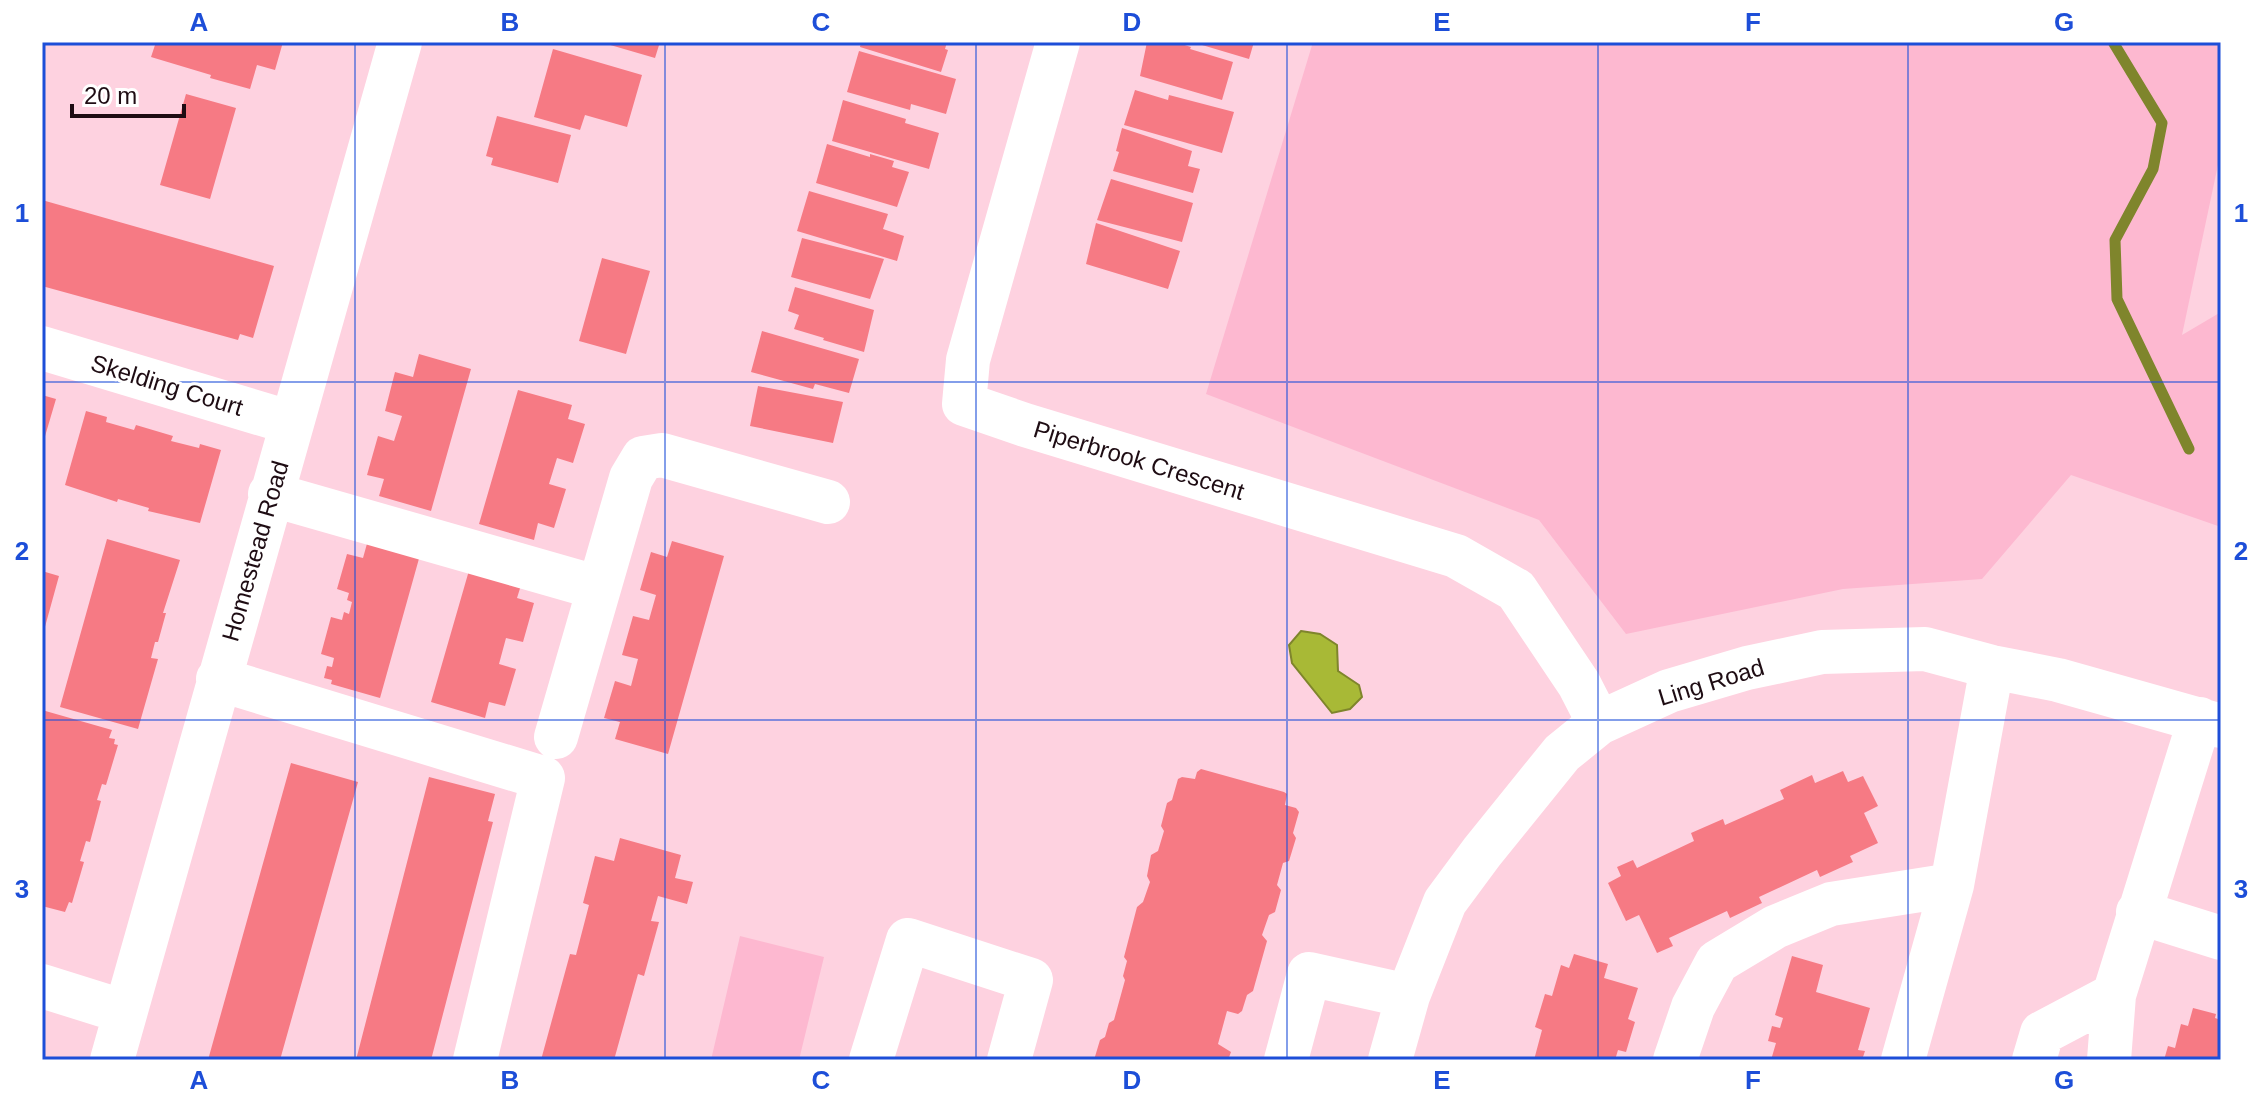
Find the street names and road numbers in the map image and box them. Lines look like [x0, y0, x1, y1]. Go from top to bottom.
street label: Skelding Court [88, 349, 247, 421]
street label: Piperbrook Crescent [1030, 415, 1248, 505]
street label: Homestead Road [216, 458, 294, 644]
street label: Ling Road [1655, 653, 1767, 711]

